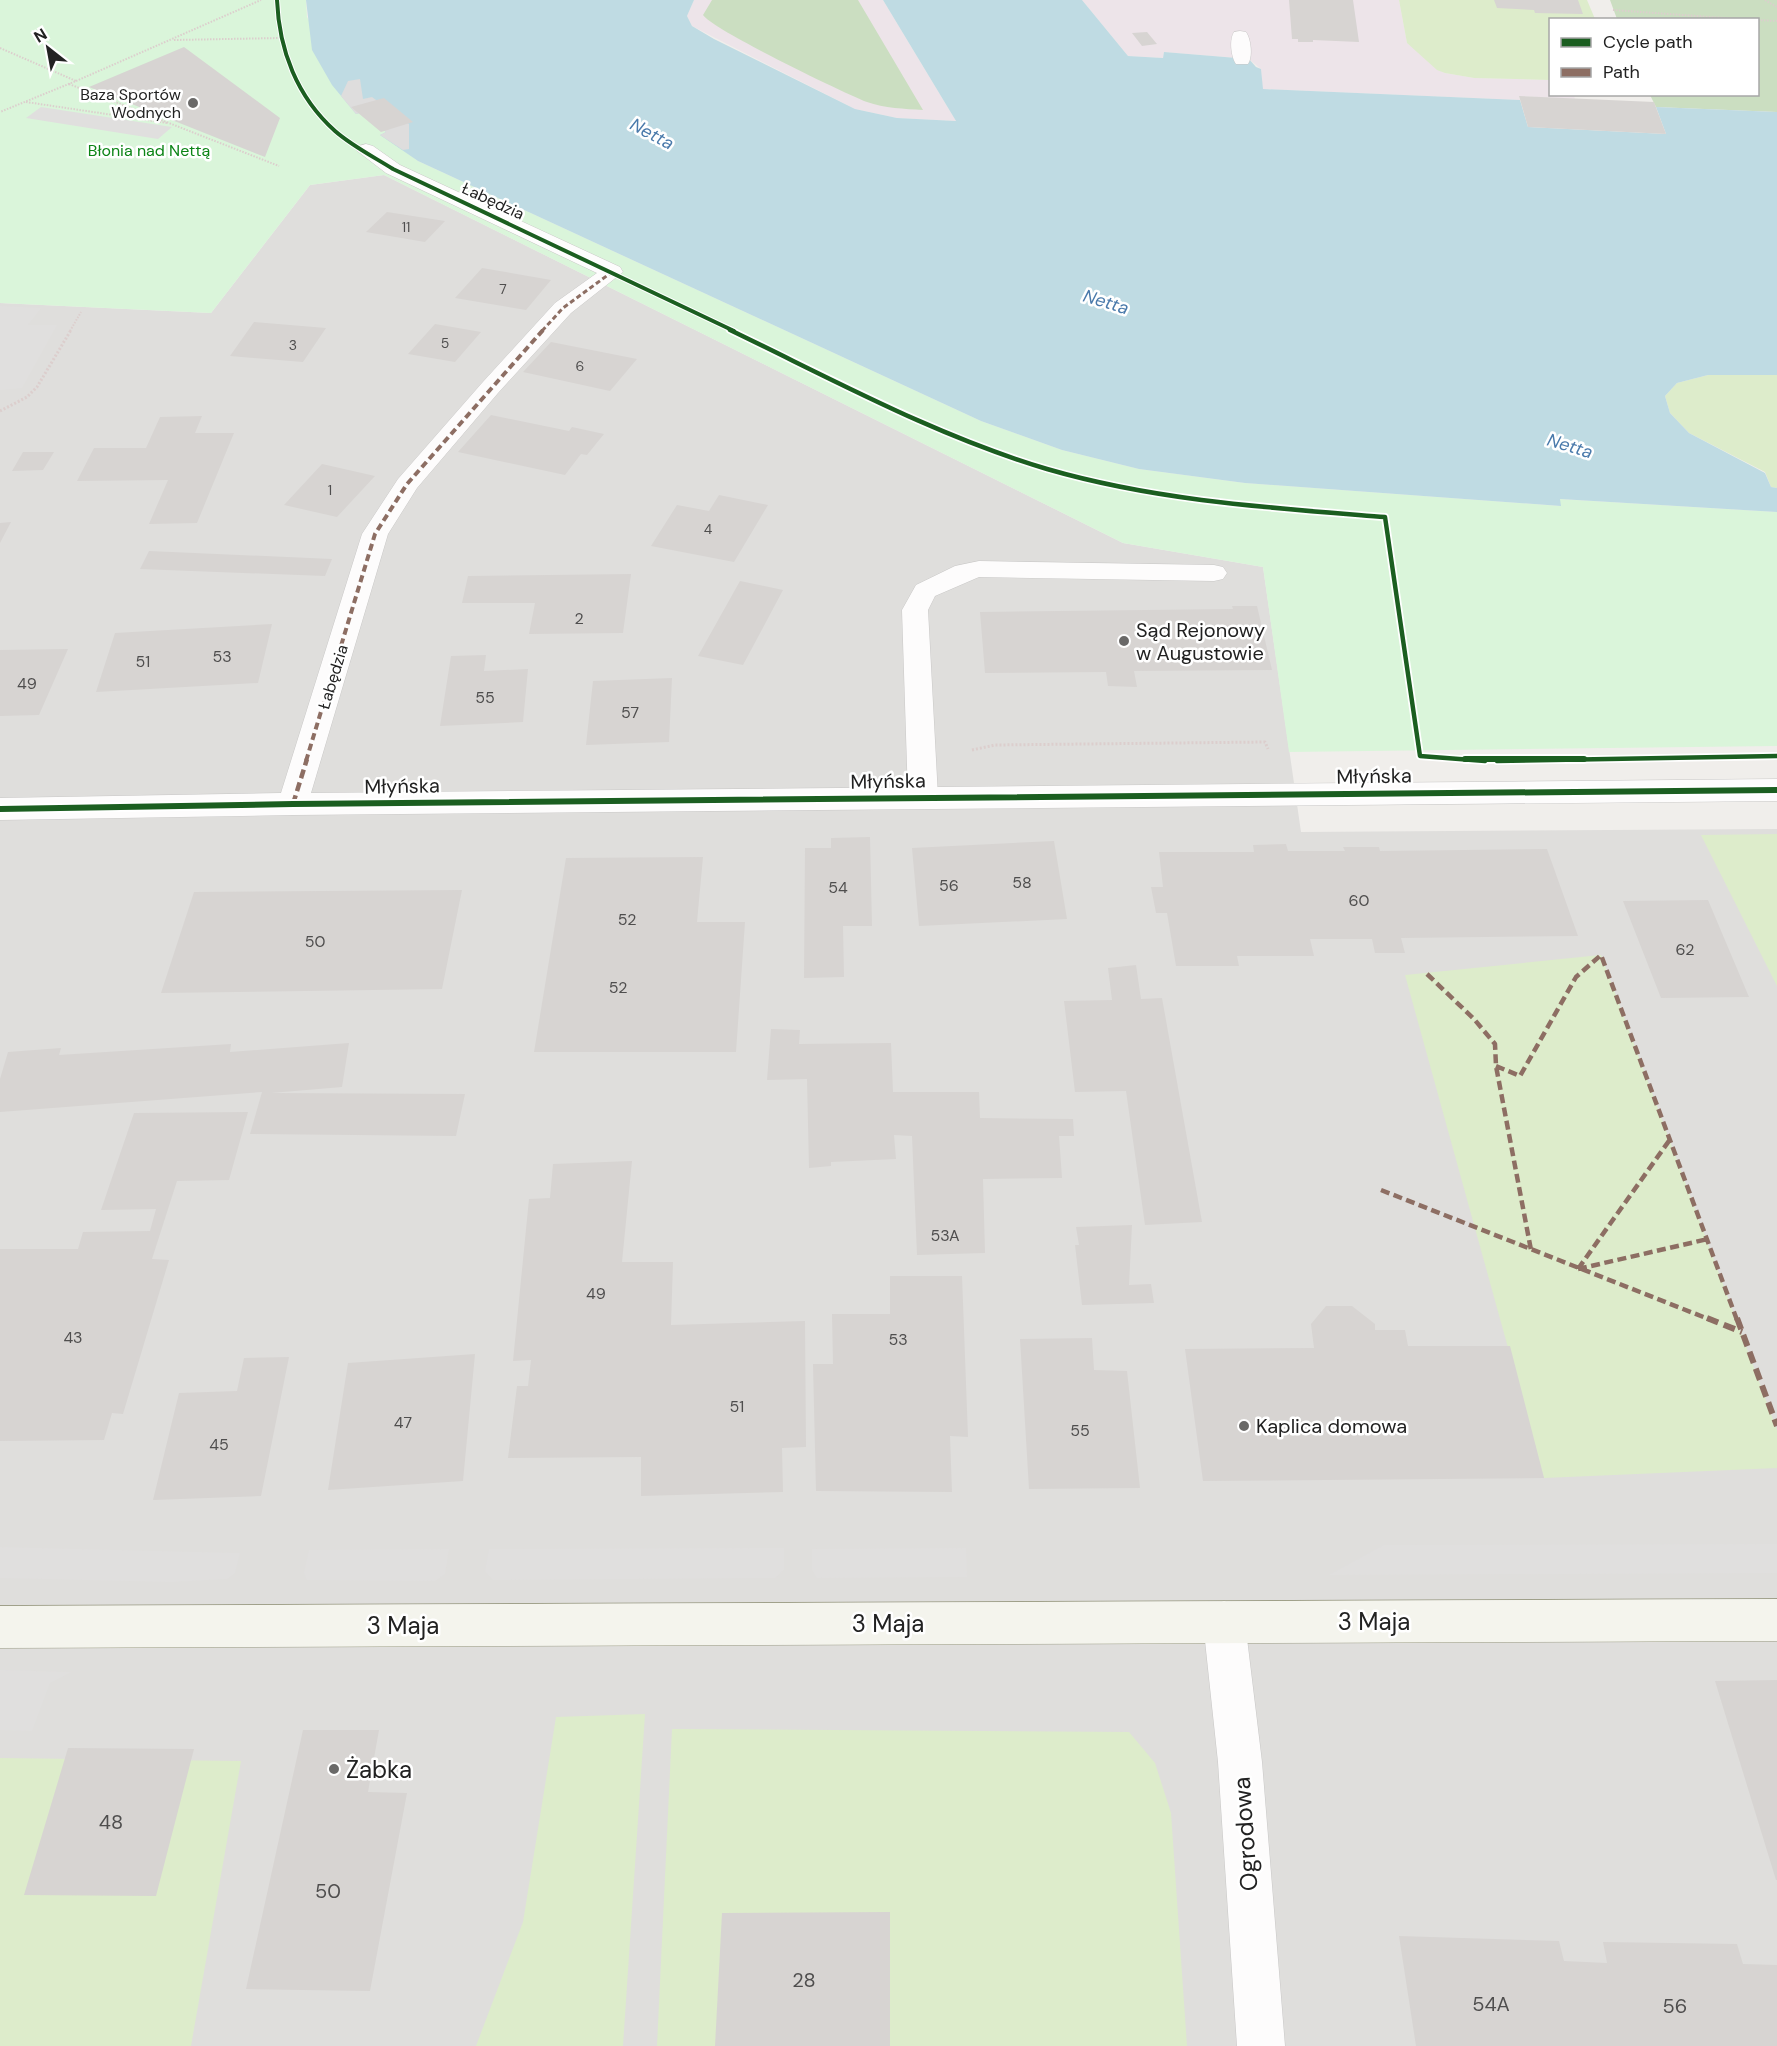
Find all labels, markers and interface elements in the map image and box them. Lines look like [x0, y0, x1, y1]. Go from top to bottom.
north arrow [18, 18, 78, 78]
legend [1549, 18, 1759, 96]
text: N [30, 24, 51, 48]
text: Cycle path [1603, 30, 1693, 54]
text: Path [1603, 60, 1640, 84]
place label: Baza Sportów Wodnych [80, 84, 181, 123]
marker: Baza Sportów Wodnych [186, 96, 200, 110]
water label: Netta [626, 112, 678, 156]
park label: Błonia nad Nettą [88, 140, 210, 161]
street label: Łabędzia [458, 177, 528, 225]
house number: 11 [402, 218, 410, 236]
house number: 7 [499, 280, 507, 298]
water label: Netta [1080, 284, 1132, 320]
house number: 5 [441, 334, 449, 352]
house number: 3 [289, 336, 297, 354]
house number: 6 [576, 357, 584, 375]
water label: Netta [1544, 428, 1596, 464]
house number: 1 [328, 481, 332, 499]
house number: 4 [704, 520, 713, 538]
house number: 2 [574, 608, 584, 629]
place label: Sąd Rejonowy w Augustowie [1136, 617, 1265, 666]
marker: Sąd Rejonowy w Augustowie [1117, 634, 1131, 648]
street label: Łabędzia [313, 642, 353, 712]
house number: 53 [212, 646, 232, 667]
house number: 51 [136, 651, 150, 672]
house number: 49 [17, 673, 37, 694]
house number: 55 [475, 687, 495, 708]
house number: 57 [621, 702, 639, 723]
street label: Młyńska [1336, 762, 1412, 790]
street label: Młyńska [850, 767, 926, 795]
street label: Młyńska [364, 772, 440, 800]
house number: 58 [1012, 872, 1032, 893]
house number: 56 [939, 875, 959, 896]
house number: 54 [828, 877, 848, 898]
house number: 60 [1349, 890, 1370, 911]
house number: 52 [618, 909, 636, 930]
house number: 50 [305, 931, 325, 952]
house number: 62 [1676, 939, 1694, 960]
house number: 52 [609, 977, 627, 998]
house number: 53A [930, 1225, 960, 1246]
house number: 49 [586, 1283, 606, 1304]
house number: 43 [63, 1327, 83, 1348]
house number: 53 [888, 1329, 908, 1350]
house number: 51 [730, 1396, 744, 1417]
house number: 47 [394, 1412, 412, 1433]
place label: Kaplica domowa [1256, 1413, 1407, 1439]
marker: Kaplica domowa [1237, 1419, 1251, 1433]
house number: 55 [1070, 1420, 1090, 1441]
house number: 45 [209, 1434, 229, 1455]
street label: 3 Maja [1338, 1606, 1410, 1637]
street label: 3 Maja [852, 1608, 924, 1639]
street label: 3 Maja [367, 1610, 439, 1641]
place label: Żabka [346, 1754, 412, 1785]
marker: Żabka [327, 1762, 341, 1776]
street label: Ogrodowa [1226, 1776, 1264, 1892]
house number: 48 [99, 1809, 123, 1835]
house number: 50 [315, 1878, 341, 1904]
house number: 28 [792, 1967, 816, 1993]
house number: 54A [1472, 1991, 1510, 2017]
house number: 56 [1663, 1993, 1687, 2019]

